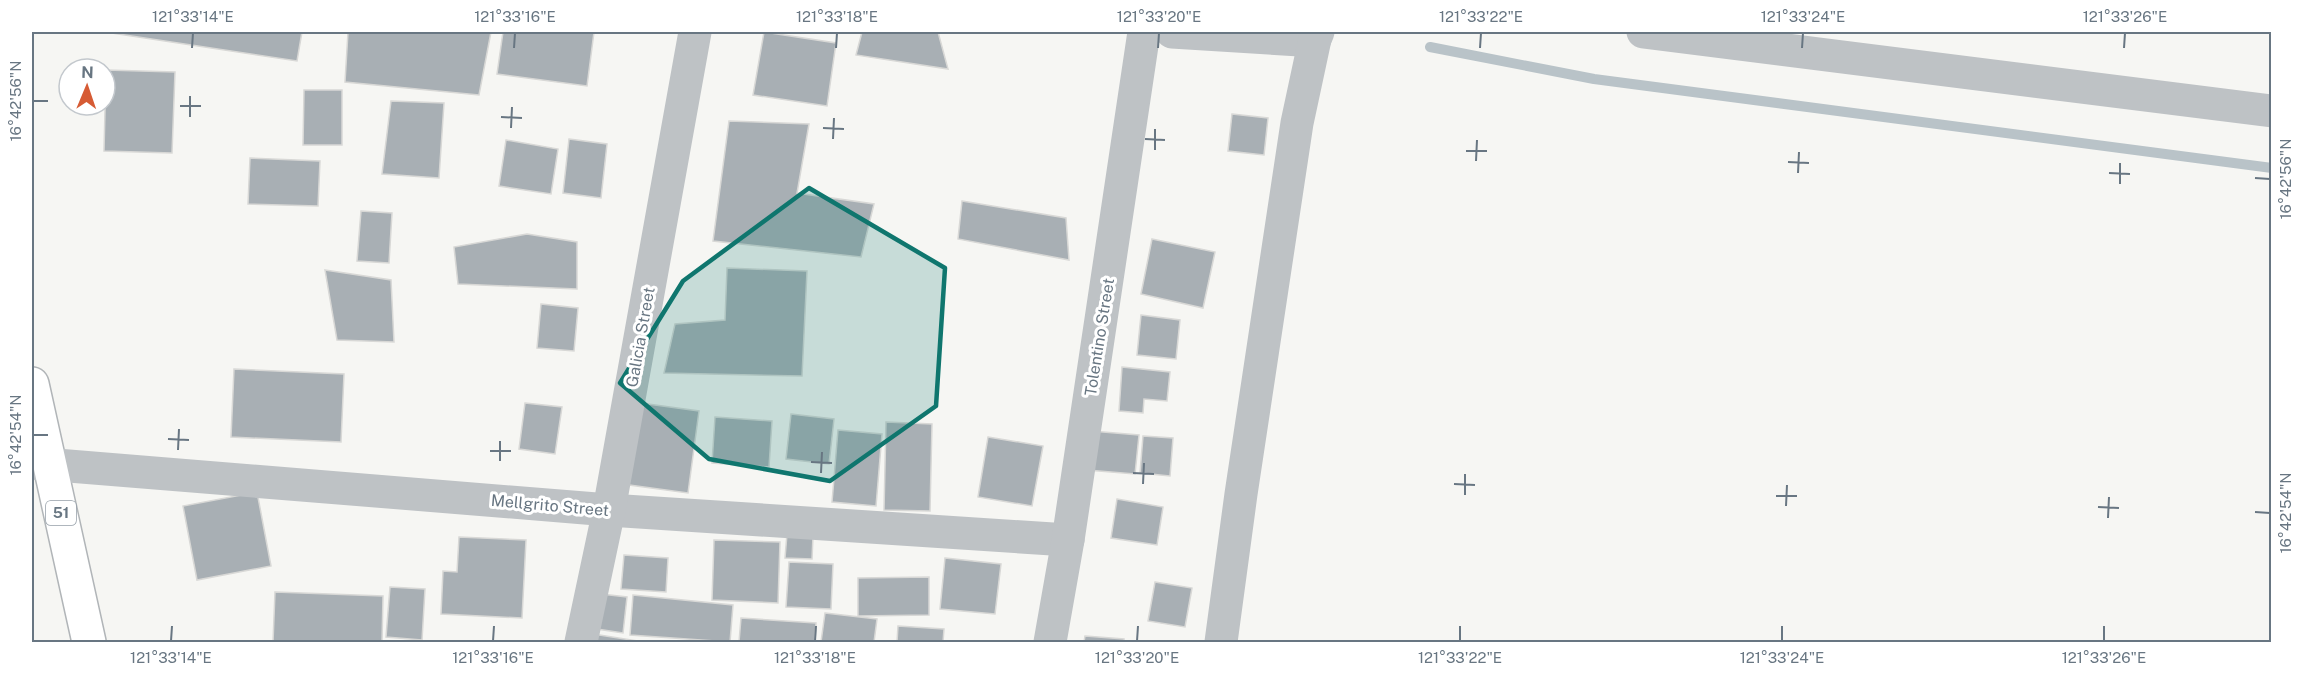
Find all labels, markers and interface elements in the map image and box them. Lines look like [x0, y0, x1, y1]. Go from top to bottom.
text: 121°33'14"E [152, 8, 234, 25]
text: 121°33'16"E [474, 8, 556, 25]
text: 121°33'18"E [796, 8, 878, 25]
text: 121°33'20"E [1117, 8, 1201, 25]
text: 121°33'22"E [1439, 8, 1523, 25]
text: 121°33'24"E [1761, 8, 1845, 25]
text: 121°33'26"E [2083, 8, 2167, 25]
north arrow [57, 57, 117, 117]
text: 16°42'56"N [7, 60, 24, 142]
text: N [81, 63, 94, 82]
text: 16°42'56"N [2277, 138, 2294, 220]
street label: Tolentino Street [1081, 277, 1118, 397]
street label: Galicia Street [622, 286, 659, 389]
text: 16°42'54"N [7, 394, 24, 476]
text: 16°42'54"N [2277, 472, 2294, 554]
street label: Mellgrito Street [490, 491, 610, 520]
road number: 51 [46, 501, 76, 525]
text: 121°33'14"E [130, 649, 212, 666]
text: 121°33'16"E [452, 649, 534, 666]
text: 121°33'18"E [774, 649, 856, 666]
text: 121°33'20"E [1095, 649, 1179, 666]
text: 121°33'22"E [1418, 649, 1502, 666]
text: 121°33'24"E [1740, 649, 1824, 666]
text: 121°33'26"E [2062, 649, 2146, 666]

